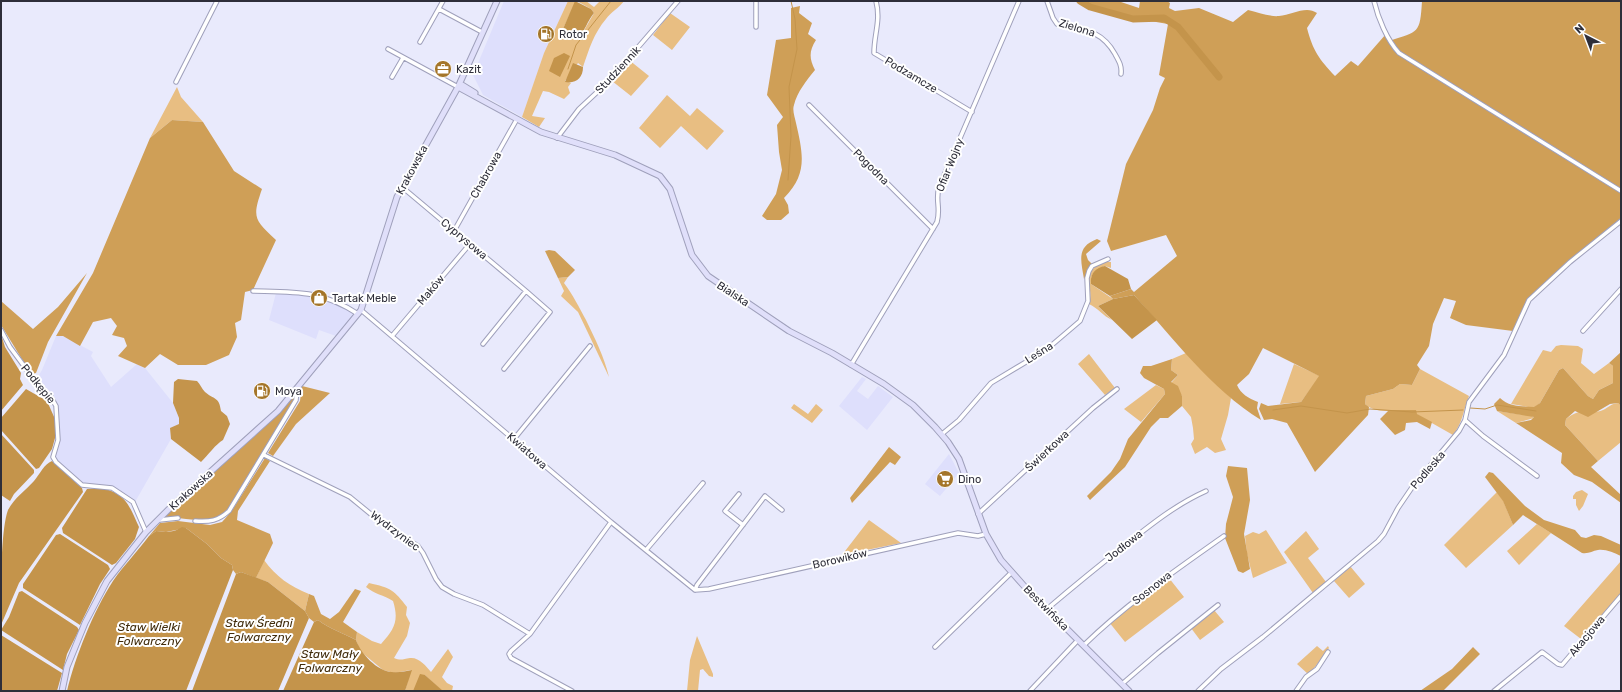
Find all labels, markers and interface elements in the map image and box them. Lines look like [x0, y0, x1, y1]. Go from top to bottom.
street label: Zielona [1057, 16, 1097, 40]
north arrow [1566, 16, 1606, 56]
text: N [1572, 21, 1587, 36]
fuel station icon: Rotor [536, 24, 556, 44]
place label: Rotor [559, 28, 588, 41]
street label: Studziennik [593, 43, 644, 97]
street label: Podzamcze [882, 54, 940, 96]
office icon: Kazit [433, 59, 453, 79]
place label: Kazit [456, 63, 482, 76]
street label: Ofiar Wojny [933, 136, 967, 194]
street label: Krakowska [394, 143, 430, 197]
street label: Pogodna [850, 146, 892, 188]
street label: Chabrowa [468, 149, 504, 201]
street label: Cyprysowa [438, 216, 490, 262]
street label: Maków [415, 272, 447, 308]
street label: Bialska [714, 279, 752, 309]
shop icon: Tartak Meble [309, 288, 329, 308]
place label: Tartak Meble [332, 292, 397, 305]
street label: Leśna [1023, 339, 1055, 367]
street label: Podkępie [18, 362, 58, 406]
fuel station icon: Moya [252, 381, 272, 401]
place label: Moya [275, 385, 302, 398]
street label: Świerkowa [1022, 428, 1072, 474]
street label: Kwiatowa [504, 430, 550, 472]
street label: Podleska [1408, 448, 1448, 492]
street label: Krakowska [166, 467, 216, 513]
supermarket icon: Dino [935, 469, 955, 489]
place label: Dino [958, 473, 981, 486]
street label: Wydrzyniec [368, 508, 422, 554]
street label: Jodłowa [1103, 527, 1145, 565]
street label: Borowików [811, 546, 869, 572]
street label: Sosnowa [1130, 569, 1174, 607]
street label: Bestwińska [1021, 583, 1071, 633]
street label: Akacjowa [1566, 613, 1608, 659]
water label: Staw Średni Folwarczny [225, 616, 294, 644]
water label: Staw Wielki Folwarczny [117, 620, 181, 648]
water label: Staw Mały Folwarczny [298, 647, 362, 675]

